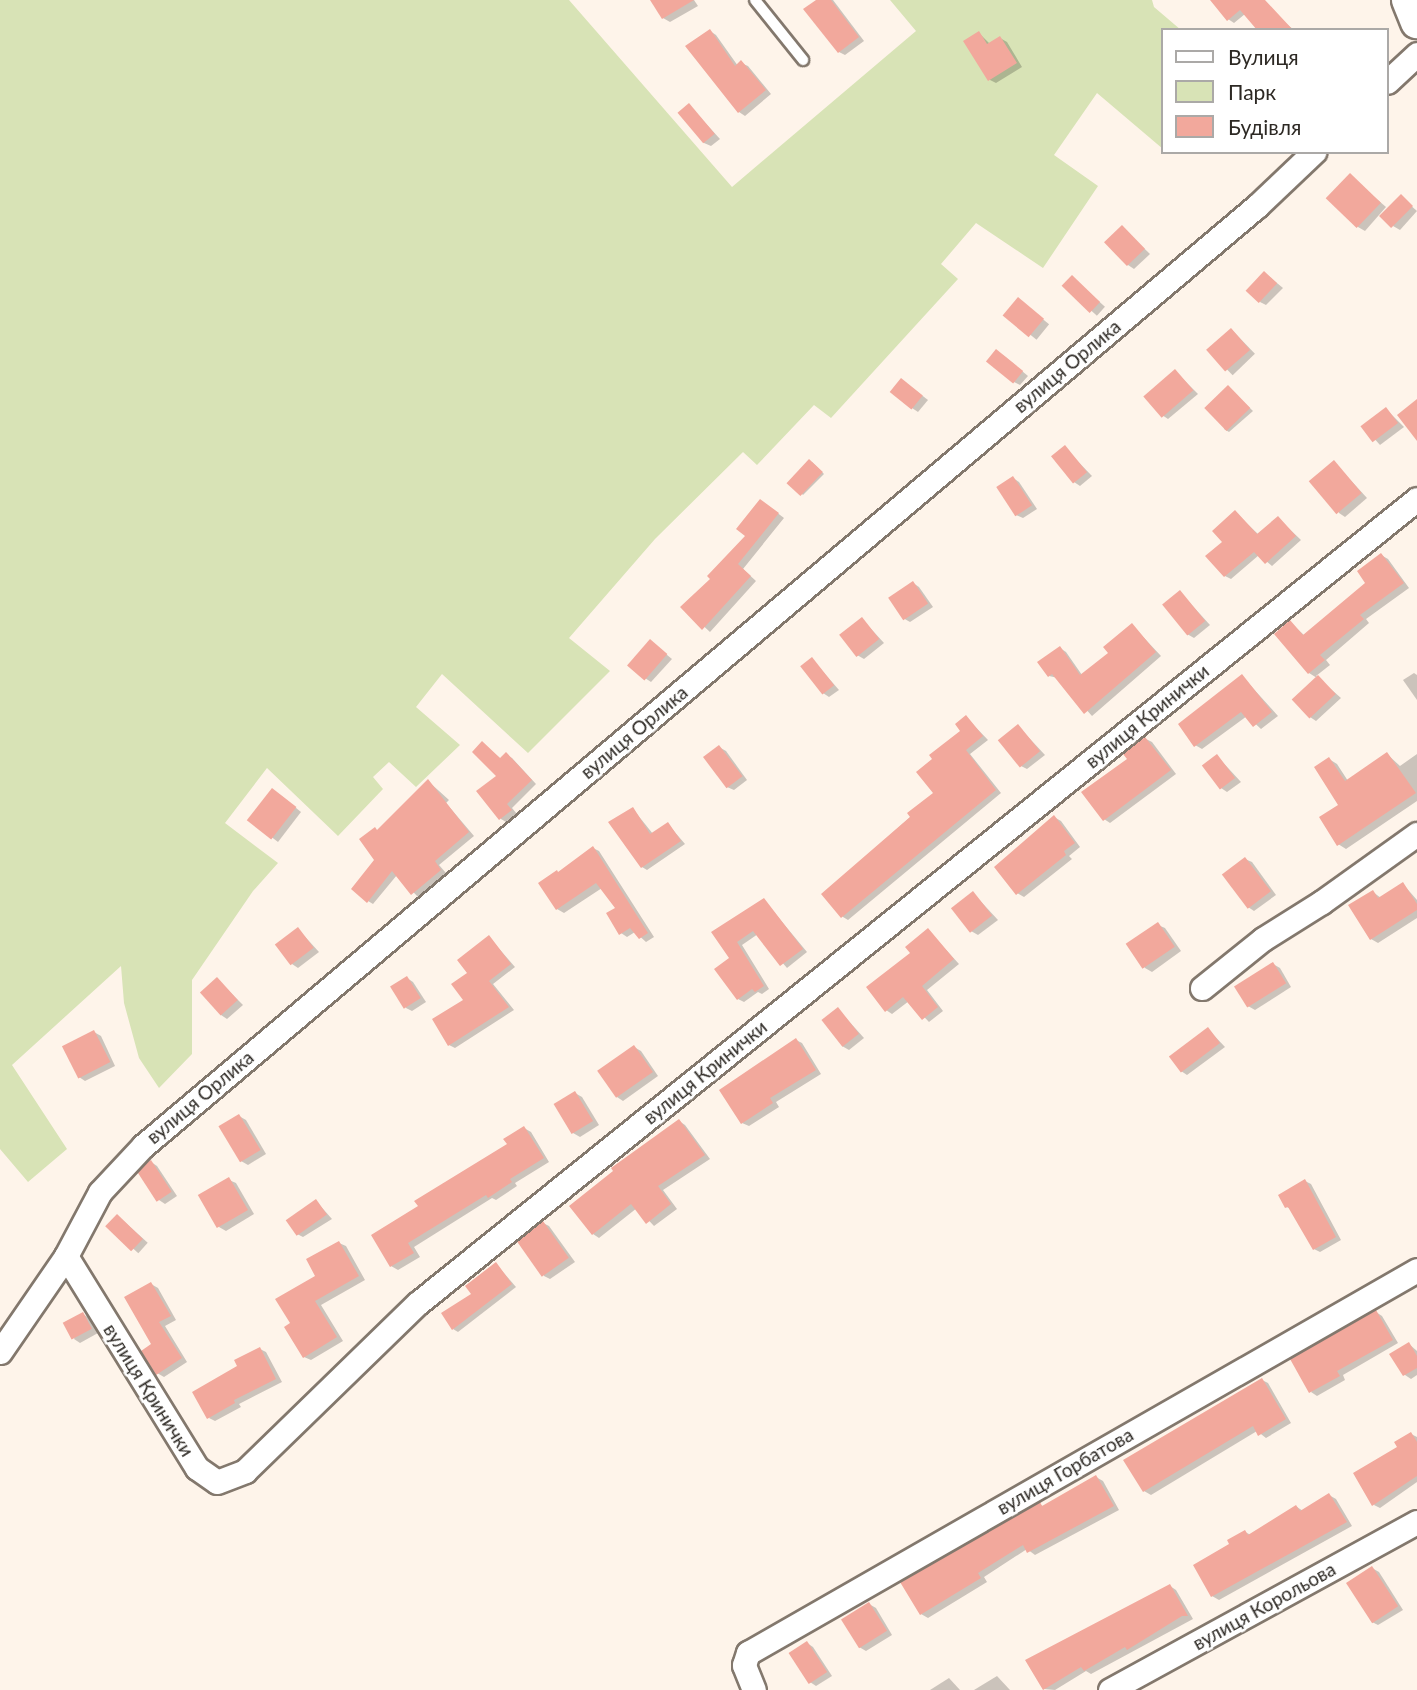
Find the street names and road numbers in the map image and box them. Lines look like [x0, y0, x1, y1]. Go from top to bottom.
street label: вулиця Орлика [1009, 315, 1125, 417]
street label: вулиця Кринички [1081, 659, 1213, 773]
street label: вулиця Орлика [576, 681, 692, 783]
street label: вулиця Кринички [639, 1015, 771, 1129]
street label: вулиця Орлика [142, 1046, 258, 1148]
street label: вулиця Кринички [99, 1319, 199, 1461]
street label: вулиця Горбатова [993, 1423, 1137, 1519]
street label: вулиця Корольова [1189, 1557, 1339, 1655]

